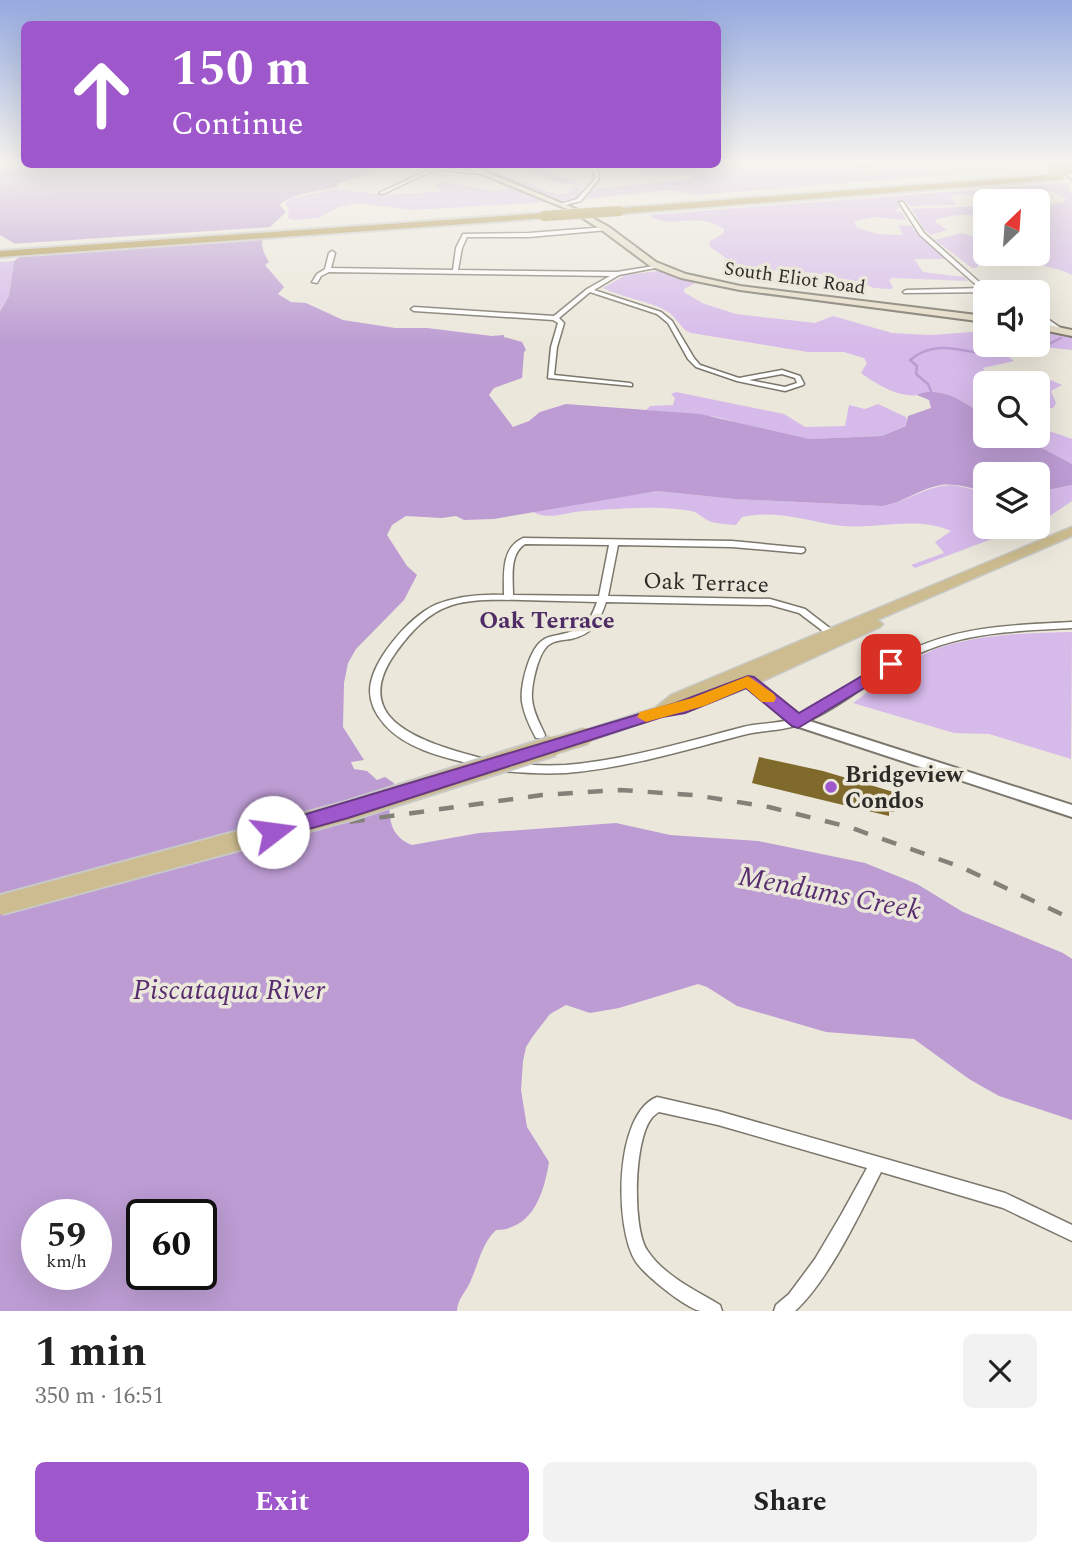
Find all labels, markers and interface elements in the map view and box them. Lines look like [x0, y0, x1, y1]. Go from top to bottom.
text: 150 m [171, 32, 310, 107]
icon: ahead [56, 49, 147, 140]
text: Continue [171, 100, 304, 149]
north arrow [973, 189, 1050, 266]
map controls [973, 189, 1050, 539]
street label: South Eliot Road [722, 254, 867, 303]
button: sound [973, 280, 1050, 357]
button: search [973, 371, 1050, 448]
button: layers [973, 462, 1050, 539]
street label: Oak Terrace [643, 564, 769, 603]
district label: Oak Terrace [479, 603, 615, 639]
pin [861, 634, 921, 694]
icon: arrive [872, 645, 910, 683]
place label: Bridgeview Condos [845, 758, 964, 819]
marker: Bridgeview Condos [823, 779, 839, 795]
position arrow [236, 795, 310, 869]
water label: Mendums Creek [735, 855, 925, 932]
water label: Piscataqua River [133, 969, 326, 1012]
speed limit sign: 60 [126, 1199, 217, 1290]
text: 59 [47, 1209, 86, 1262]
text: km/h [46, 1248, 87, 1275]
text: 1 min [35, 1321, 147, 1384]
button: close [963, 1334, 1037, 1408]
text: 350 m · 16:51 [35, 1379, 164, 1414]
button: Exit [35, 1462, 529, 1542]
button: Share [543, 1462, 1037, 1542]

